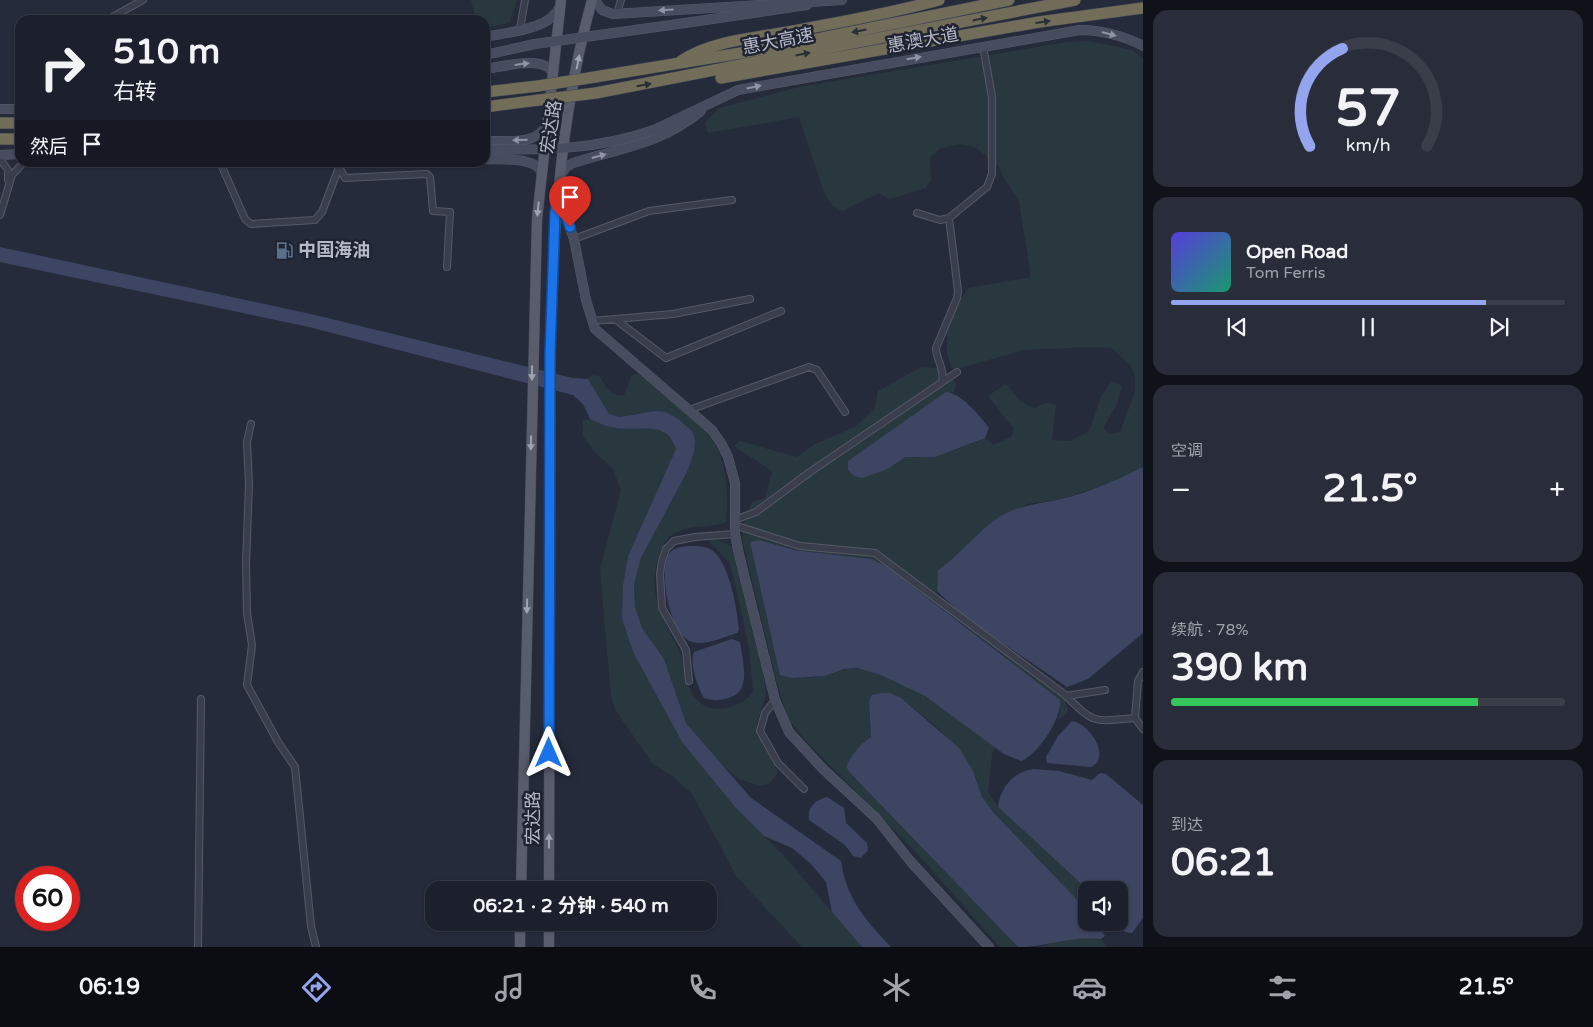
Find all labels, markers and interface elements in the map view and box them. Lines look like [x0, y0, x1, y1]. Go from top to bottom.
one-way arrow [658, 7, 674, 15]
one-way arrow [972, 15, 988, 23]
one-way arrow [1036, 17, 1052, 25]
street label: 惠大高速 [741, 23, 815, 59]
street label: 惠澳大道 [886, 23, 960, 57]
one-way arrow [850, 27, 866, 35]
text: 510 m [113, 31, 220, 73]
one-way arrow [1101, 31, 1116, 39]
icon: right [30, 35, 95, 100]
one-way arrow [796, 50, 811, 58]
one-way arrow [575, 54, 583, 70]
one-way arrow [906, 54, 922, 62]
one-way arrow [514, 60, 530, 68]
text: 57 [1335, 77, 1401, 140]
text: 右转 [113, 79, 157, 105]
one-way arrow [636, 80, 652, 88]
one-way arrow [747, 83, 762, 91]
street label: 宏达路 [536, 99, 566, 155]
icon: arrive [78, 130, 106, 158]
text: km/h [1346, 135, 1390, 156]
text: 然后 [30, 136, 68, 158]
one-way arrow [512, 136, 528, 144]
one-way arrow [592, 152, 607, 160]
pin [549, 176, 591, 227]
icon: arrive [556, 183, 584, 211]
one-way arrow [534, 202, 542, 218]
place label: 中国海油 [298, 239, 370, 261]
fuel station icon: 中国海油 [274, 240, 294, 260]
text: Open Road [1246, 241, 1348, 263]
text: Tom Ferris [1246, 263, 1325, 283]
icon: previous [1223, 313, 1251, 341]
icon: pause [1354, 313, 1382, 341]
icon: next [1485, 313, 1513, 341]
one-way arrow [528, 365, 536, 381]
one-way arrow [527, 436, 535, 452]
text: 空调 [1171, 441, 1203, 461]
text: 21.5° [1323, 466, 1418, 512]
text: − [1171, 473, 1191, 507]
text: + [1549, 473, 1565, 507]
one-way arrow [523, 598, 531, 614]
text: 续航 · 78% [1171, 620, 1249, 640]
text: 390 km [1171, 645, 1308, 691]
position arrow [522, 726, 574, 778]
street label: 宏达路 [522, 791, 544, 845]
text: 到达 [1171, 815, 1203, 835]
one-way arrow [545, 833, 553, 849]
text: 06:21 [1171, 840, 1276, 886]
speed limit sign: 60 [15, 866, 80, 931]
map controls [1078, 881, 1128, 931]
button: sound [1078, 881, 1128, 931]
text: 06:21 · 2 分钟 · 540 m [473, 895, 669, 917]
icon: directions [299, 970, 334, 1005]
icon: music [492, 970, 527, 1005]
icon: phone [685, 970, 720, 1005]
icon: climate [879, 970, 914, 1005]
icon: car [1072, 970, 1107, 1005]
icon: filters [1265, 970, 1300, 1005]
text: 06:19 [79, 974, 140, 1000]
text: 21.5° [1459, 974, 1514, 1000]

